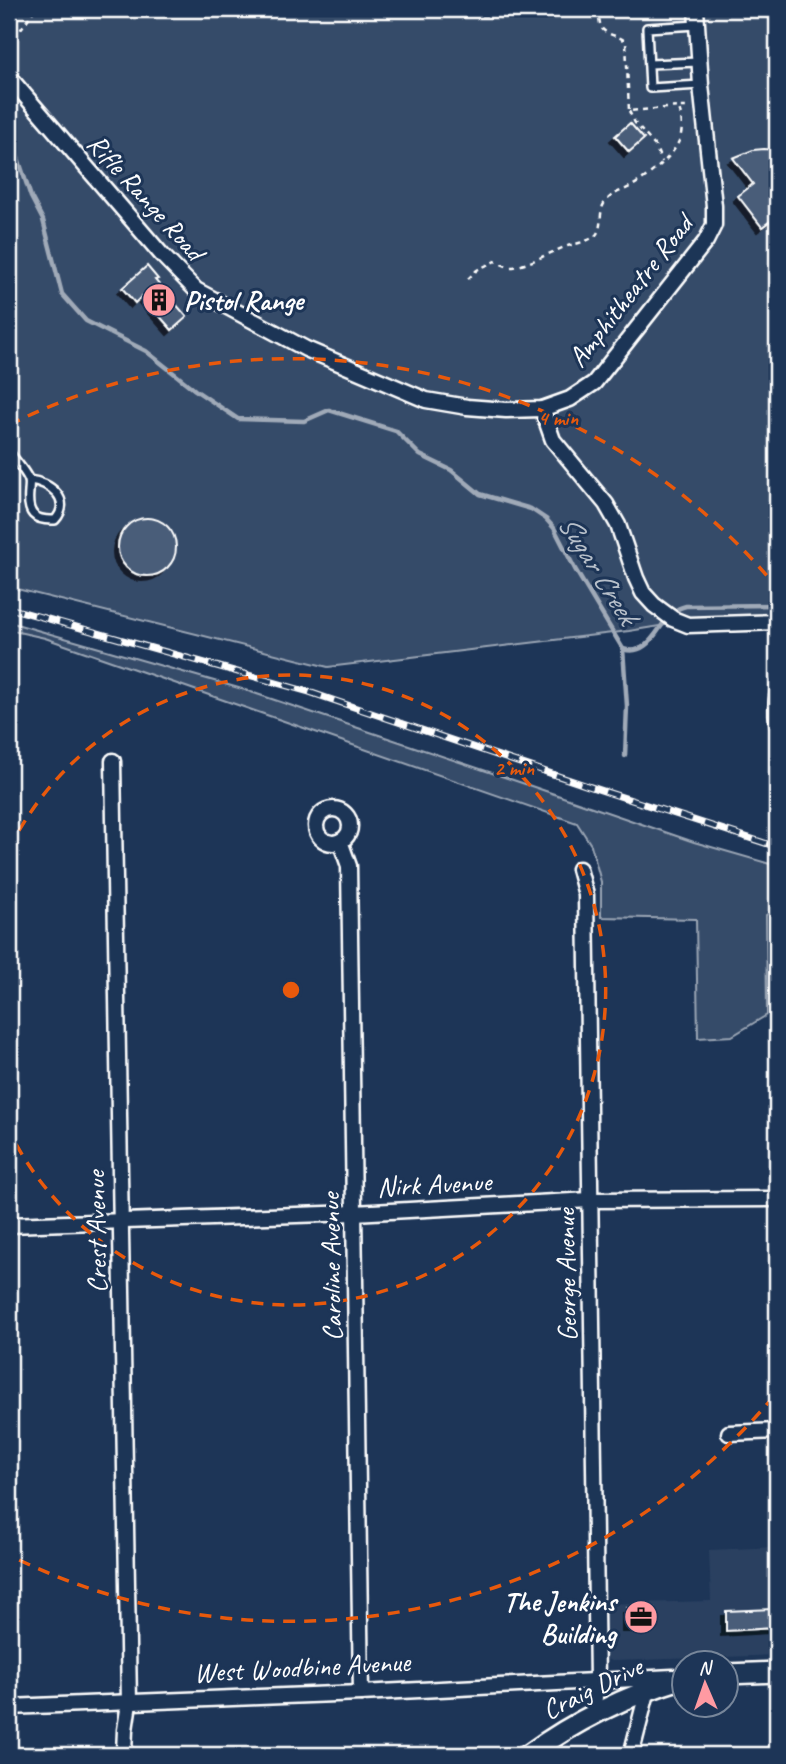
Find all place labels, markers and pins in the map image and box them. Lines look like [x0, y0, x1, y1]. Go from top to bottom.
building icon: Pistol Range [140, 281, 178, 319]
place label: Pistol Range [184, 283, 306, 318]
centre of rings [279, 978, 303, 1002]
place label: The Jenkins Building [504, 1584, 619, 1651]
office icon: The Jenkins Building [622, 1598, 660, 1636]

